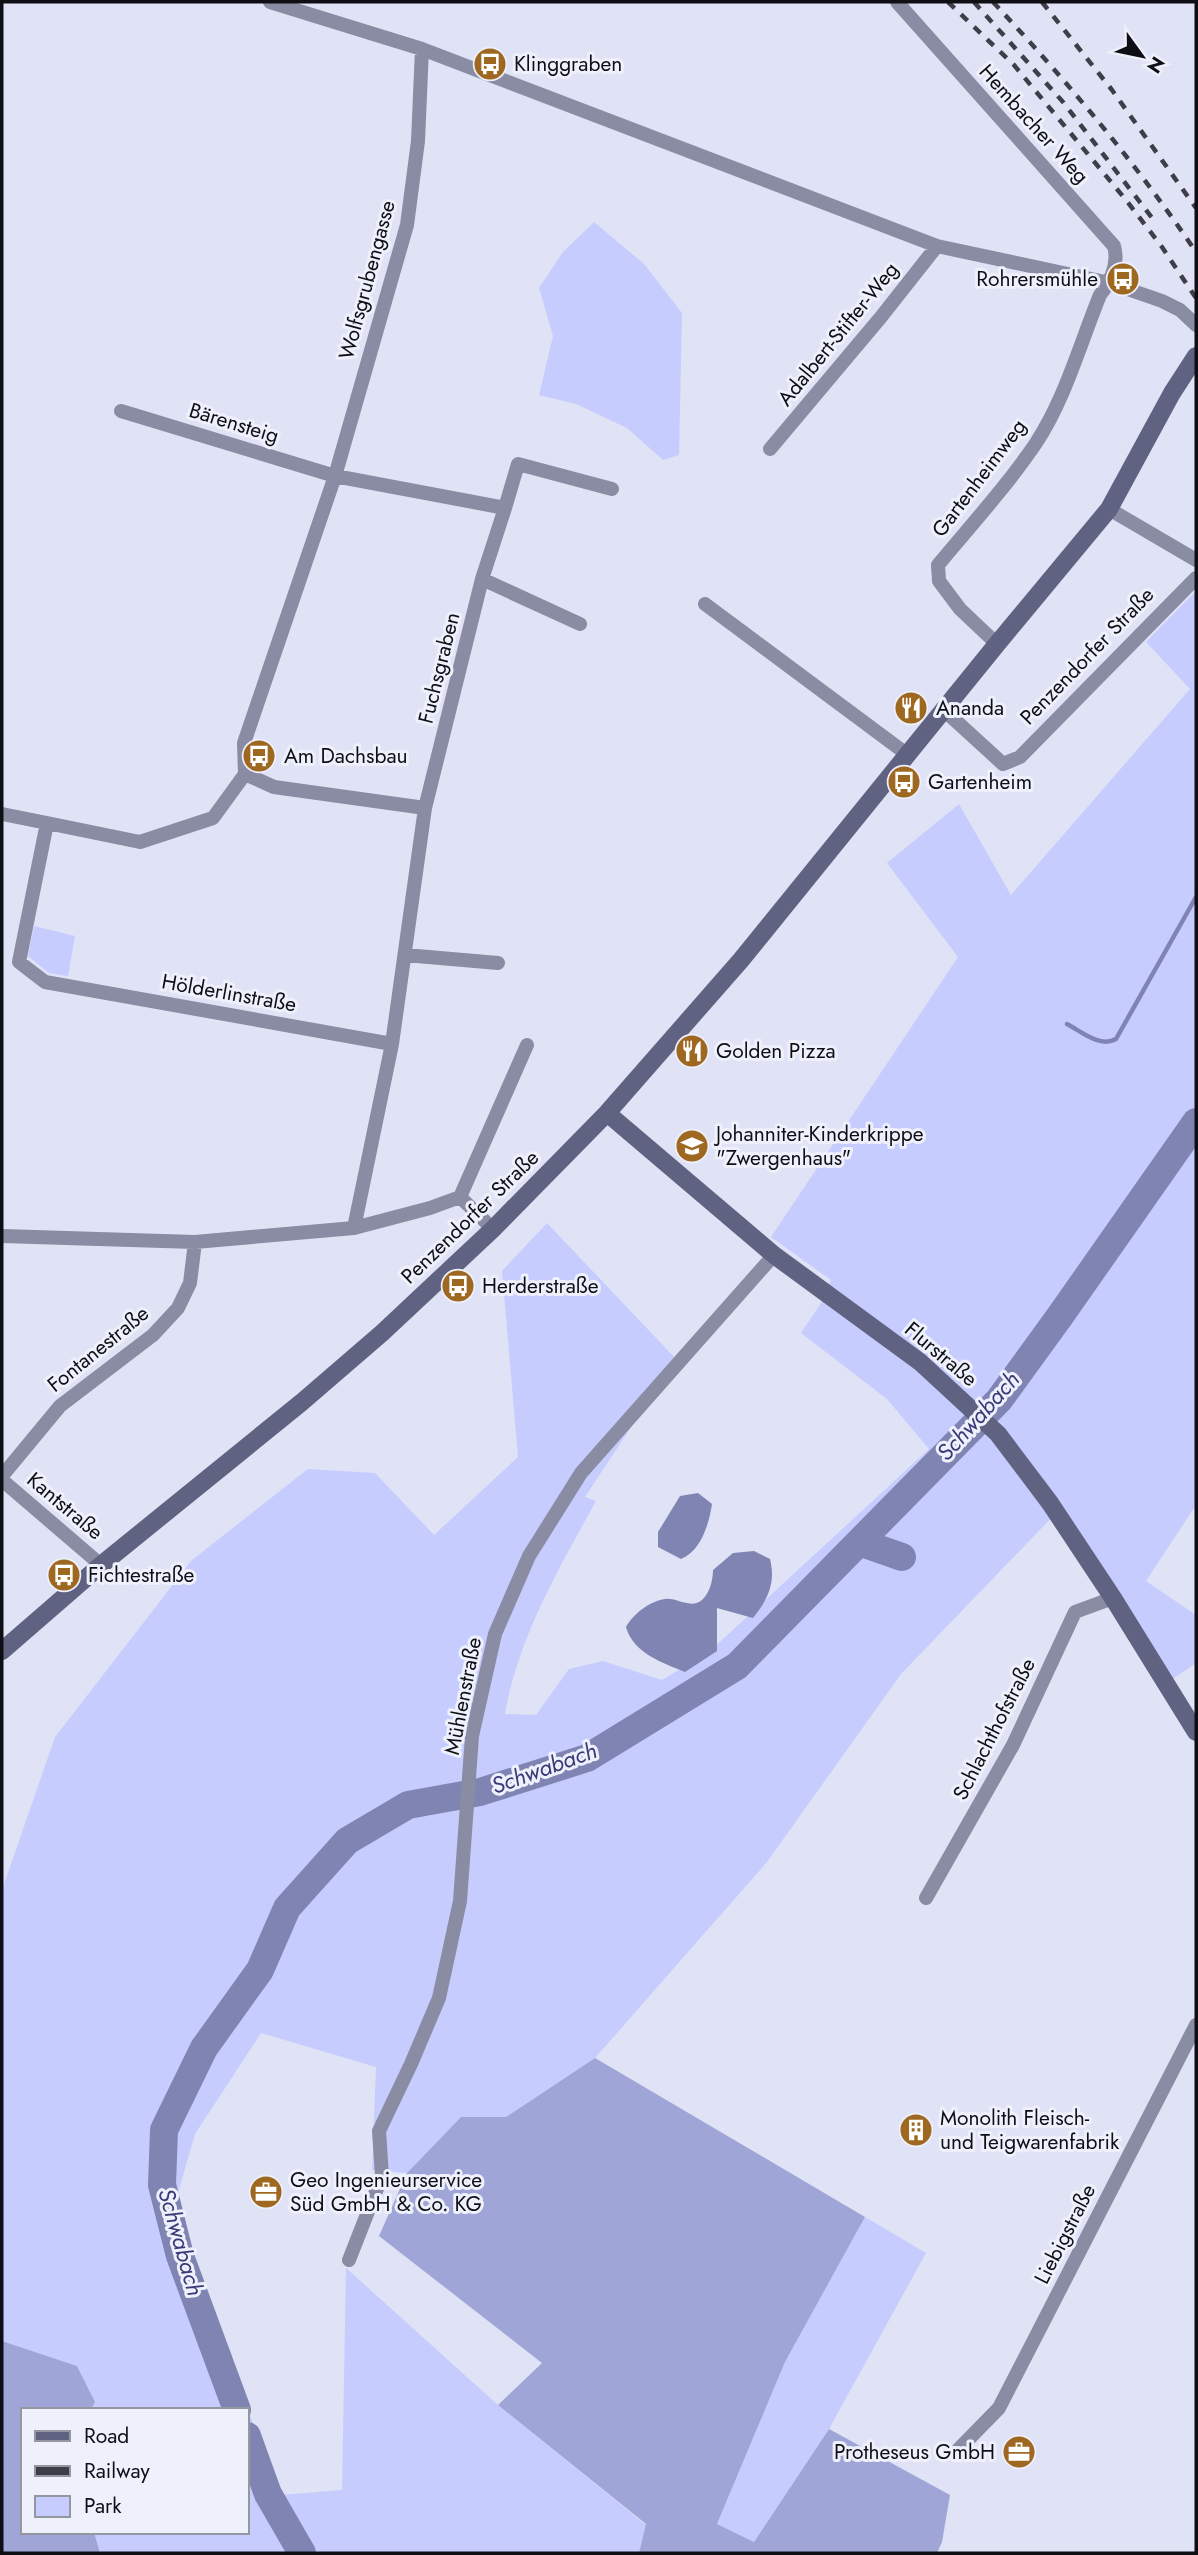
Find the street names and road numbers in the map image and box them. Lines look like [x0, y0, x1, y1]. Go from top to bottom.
street label: Hembacher Weg [972, 58, 1096, 190]
street label: Wolfsgrubengasse [331, 197, 403, 363]
street label: Adalbert-Stifter-Weg [770, 256, 906, 412]
street label: Bärensteig [185, 395, 283, 451]
street label: Gartenheimweg [925, 413, 1033, 543]
street label: Penzendorfer Straße [1013, 580, 1161, 732]
street label: Fuchsgraben [411, 609, 467, 727]
street label: Hölderlinstraße [159, 966, 299, 1020]
street label: Penzendorfer Straße [394, 1143, 546, 1291]
street label: Fontanestraße [41, 1299, 155, 1399]
street label: Flurstraße [898, 1315, 984, 1394]
street label: Kantstraße [20, 1465, 110, 1547]
street label: Mühlenstraße [437, 1634, 489, 1757]
street label: Schlachthofstraße [945, 1653, 1043, 1805]
street label: Liebigstraße [1027, 2179, 1103, 2289]

